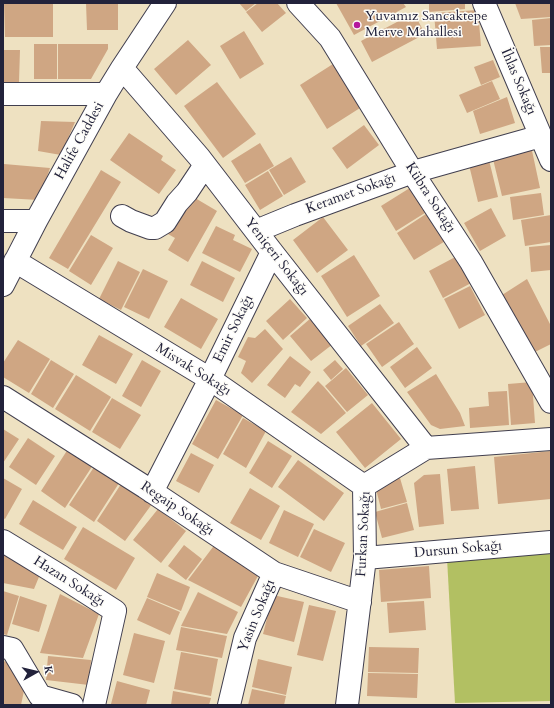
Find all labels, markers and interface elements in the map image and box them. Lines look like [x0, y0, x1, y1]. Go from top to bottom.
place label: Yuvamız Sancaktepe Merve Mahallesi [365, 9, 488, 42]
marker: Yuvamız Sancaktepe Merve Mahallesi [352, 20, 362, 30]
street label: İhlas Sokağı [497, 46, 539, 118]
street label: Halife Caddesi [52, 99, 108, 183]
street label: Kübra Sokağı [401, 160, 459, 236]
street label: Keramet Sokağı [304, 170, 398, 218]
street label: Yeniçeri Sokağı [240, 215, 312, 299]
street label: Emir Sokağı [210, 292, 258, 366]
street label: Misvak Sokağı [152, 340, 234, 400]
street label: Regaip Sokağı [137, 478, 217, 540]
street label: Furkan Sokağı [353, 491, 375, 577]
street label: Dursun Sokağı [413, 538, 503, 562]
street label: Hazan Sokağı [30, 553, 108, 611]
street label: Yasin Sokağı [235, 577, 279, 655]
north arrow [16, 652, 56, 692]
text: K [40, 665, 56, 676]

